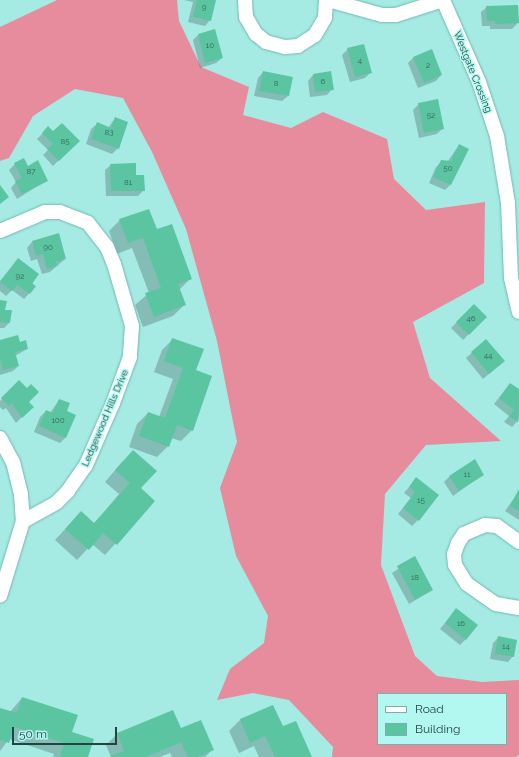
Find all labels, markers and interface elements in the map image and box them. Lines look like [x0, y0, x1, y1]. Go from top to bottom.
house number: 9 [202, 3, 206, 13]
street label: Westgate Crossing [451, 29, 495, 115]
house number: 10 [206, 41, 214, 51]
house number: 4 [358, 56, 362, 66]
house number: 2 [426, 61, 430, 71]
house number: 6 [321, 77, 325, 87]
house number: 8 [274, 79, 278, 89]
house number: 52 [427, 111, 435, 121]
house number: 83 [104, 128, 114, 138]
house number: 85 [60, 137, 70, 147]
house number: 50 [443, 164, 453, 174]
house number: 87 [26, 167, 36, 177]
house number: 81 [124, 178, 132, 188]
house number: 90 [43, 243, 53, 253]
house number: 92 [16, 272, 24, 282]
house number: 46 [466, 314, 476, 324]
house number: 44 [484, 351, 492, 361]
street label: Ledgewood Hills Drive [79, 368, 131, 468]
house number: 100 [51, 416, 65, 426]
house number: 11 [464, 470, 470, 480]
house number: 15 [417, 496, 425, 506]
house number: 18 [411, 573, 419, 583]
house number: 16 [457, 619, 465, 629]
house number: 14 [502, 642, 510, 652]
legend [377, 693, 507, 745]
text: Road [415, 702, 444, 716]
scale bar [14, 719, 119, 745]
text: Building [415, 722, 461, 736]
text: 50 m [19, 727, 47, 741]

